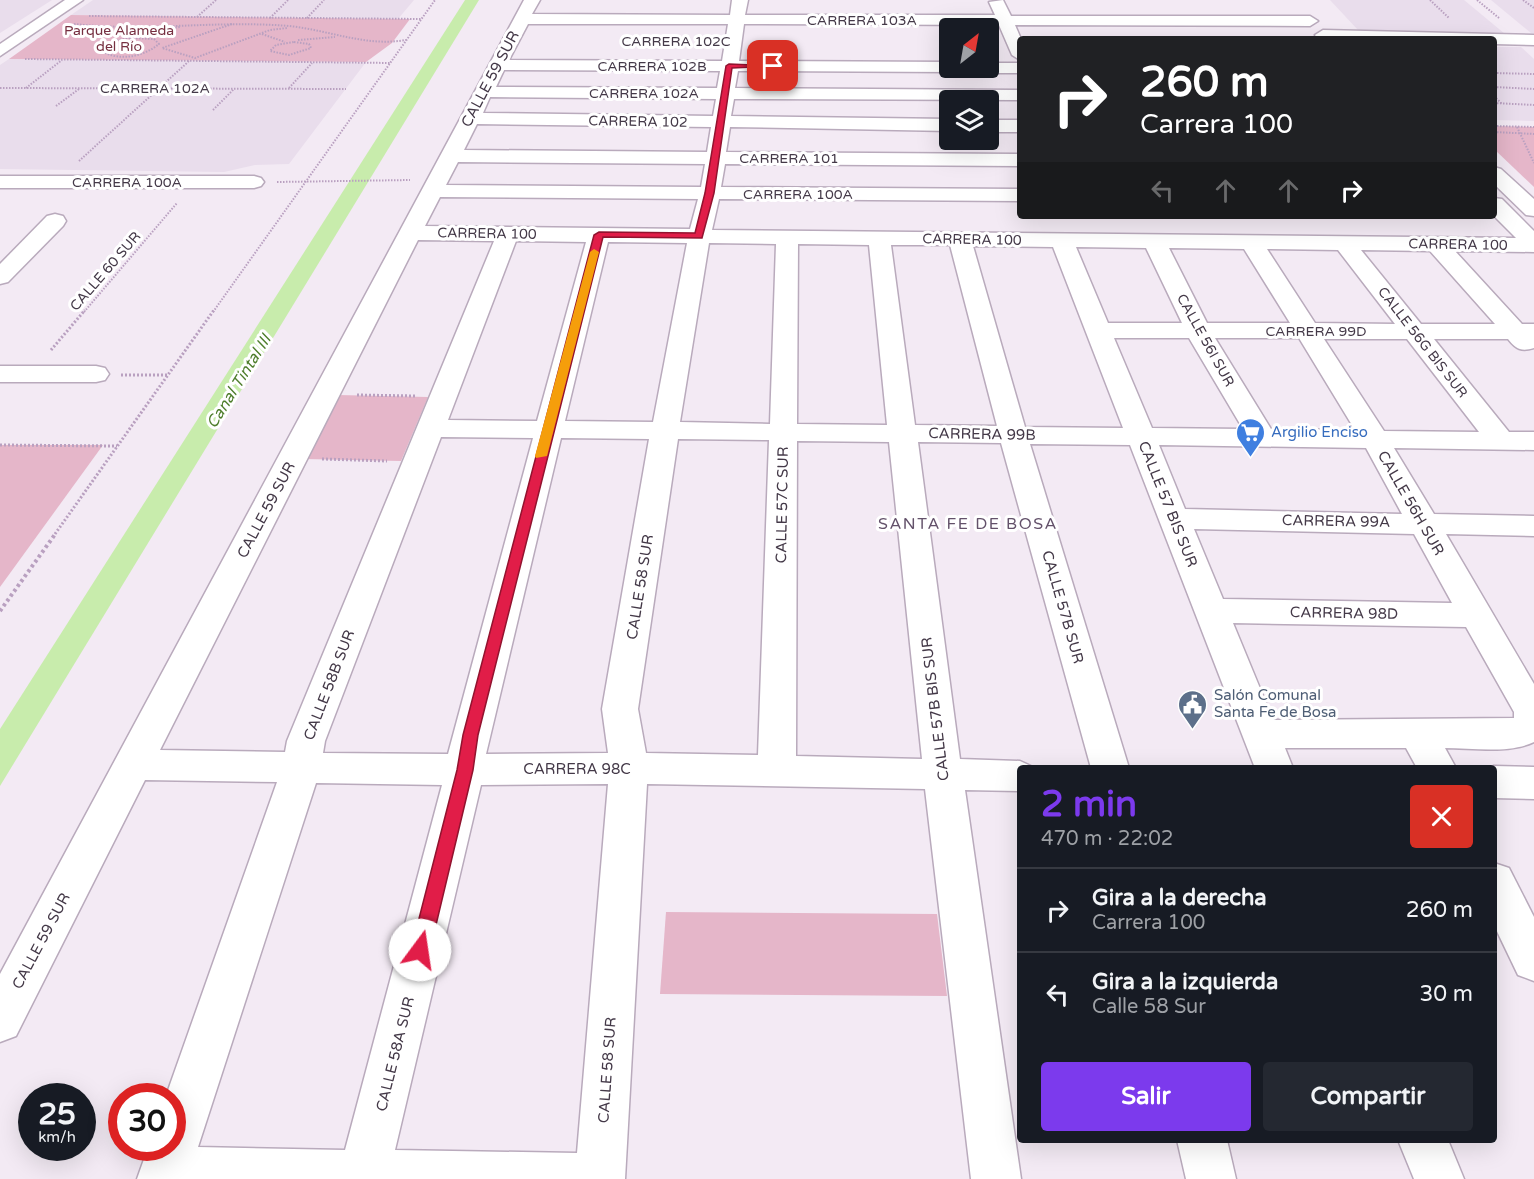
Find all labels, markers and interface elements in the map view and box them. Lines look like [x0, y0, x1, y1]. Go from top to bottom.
street label: CARRERA 103A [807, 12, 917, 29]
north arrow [939, 18, 999, 78]
map controls [939, 18, 999, 150]
park label: Parque Alameda del Río [64, 22, 174, 55]
street label: CALLE 59 SUR [457, 28, 523, 130]
street label: CARRERA 102C [621, 33, 731, 50]
pin [747, 40, 798, 91]
icon: arrive [756, 49, 789, 82]
text: 260 m [1140, 57, 1269, 108]
street label: CARRERA 102B [597, 58, 707, 75]
icon: right [1041, 60, 1119, 138]
street label: CARRERA 102A [100, 80, 210, 97]
street label: CARRERA 102A [589, 85, 699, 102]
button: layers [939, 90, 999, 150]
text: Carrera 100 [1140, 108, 1293, 141]
street label: CARRERA 102 [588, 112, 688, 131]
street label: CARRERA 101 [739, 150, 839, 167]
street label: CARRERA 100A [72, 174, 182, 191]
icon: left [1146, 174, 1179, 207]
icon: ahead [1209, 174, 1242, 207]
icon: ahead [1272, 174, 1305, 207]
icon: right [1335, 174, 1368, 207]
street label: CARRERA 100A [743, 186, 853, 203]
street label: CARRERA 100 [437, 224, 537, 243]
street label: CALLE 60 SUR [66, 228, 144, 314]
street label: CARRERA 100 [922, 230, 1022, 249]
street label: CARRERA 100 [1408, 235, 1508, 254]
street label: CALLE 56G BIS SUR [1374, 284, 1471, 401]
street label: CALLE 56I SUR [1173, 291, 1238, 390]
street label: CARRERA 99D [1265, 323, 1367, 340]
water label: Canal Tintal III [202, 330, 276, 432]
supermarket icon: Argilio Enciso [1234, 416, 1266, 458]
place label: Argilio Enciso [1271, 423, 1368, 441]
street label: CARRERA 99B [928, 424, 1036, 444]
street label: CALLE 57 BIS SUR [1135, 438, 1201, 570]
street label: CALLE 57C SUR [772, 446, 792, 564]
street label: CALLE 56H SUR [1374, 448, 1448, 558]
street label: CALLE 59 SUR [233, 459, 299, 561]
street label: CARRERA 99A [1282, 511, 1390, 531]
district label: SANTA FE DE BOSA [878, 514, 1058, 534]
street label: CALLE 58 SUR [623, 533, 657, 641]
street label: CALLE 57B SUR [1038, 548, 1088, 666]
street label: CARRERA 98D [1290, 603, 1398, 623]
street label: CALLE 58B SUR [300, 627, 358, 743]
street label: CALLE 57B BIS SUR [917, 636, 953, 782]
place label: Salón Comunal Santa Fe de Bosa [1214, 686, 1337, 721]
public building icon: Salón Comunal Santa Fe de Bosa [1177, 688, 1209, 730]
street label: CARRERA 98C [523, 760, 631, 778]
text: 2 min [1041, 783, 1137, 826]
button: close [1410, 785, 1473, 848]
text: 470 m · 22:02 [1041, 827, 1173, 851]
text: Gira a la derecha [1092, 885, 1267, 911]
street label: CALLE 59 SUR [8, 890, 74, 992]
icon: right [1041, 894, 1074, 927]
text: 260 m [1406, 897, 1473, 923]
text: Carrera 100 [1092, 911, 1205, 935]
position arrow [388, 918, 452, 982]
text: Gira a la izquierda [1092, 969, 1278, 995]
icon: left [1041, 978, 1074, 1011]
text: 30 m [1419, 981, 1473, 1007]
street label: CALLE 58A SUR [372, 995, 418, 1113]
text: Calle 58 Sur [1092, 995, 1206, 1019]
street label: CALLE 58 SUR [594, 1016, 620, 1124]
button: Salir [1041, 1062, 1251, 1131]
button: Compartir [1263, 1062, 1473, 1131]
speed limit sign: 30 [108, 1083, 186, 1161]
text: 25 [38, 1096, 76, 1133]
text: km/h [38, 1128, 76, 1146]

